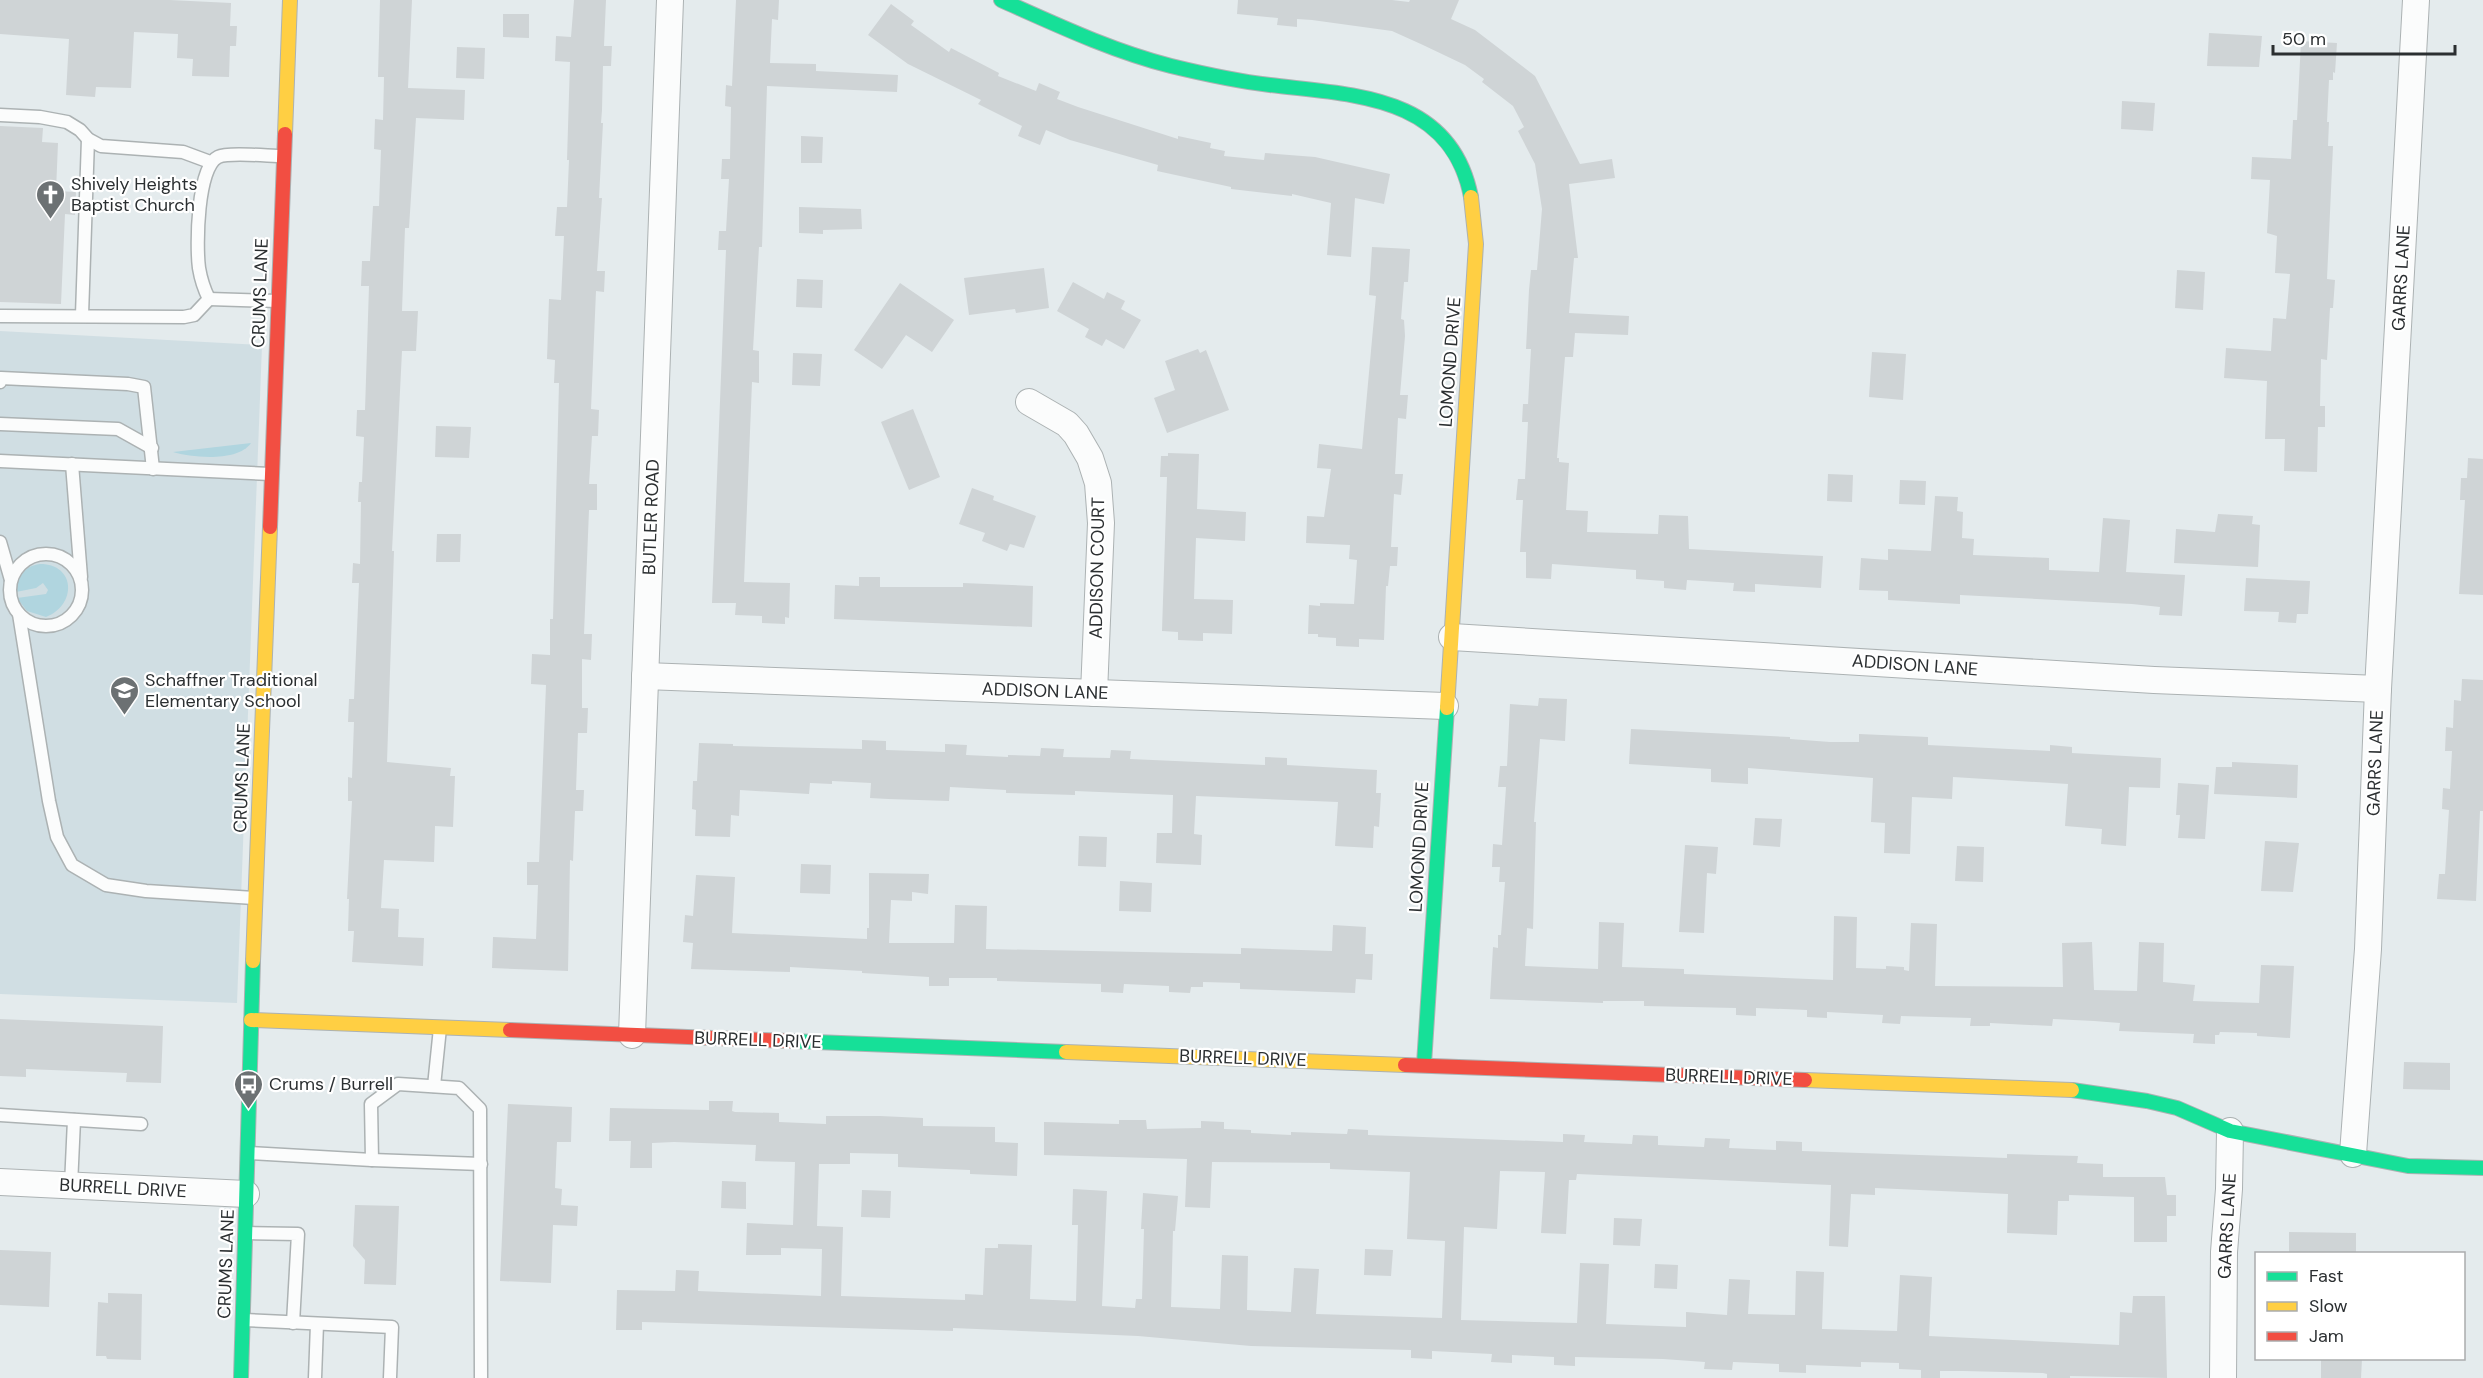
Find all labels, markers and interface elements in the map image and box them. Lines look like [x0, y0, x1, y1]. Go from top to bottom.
scale bar [2273, 18, 2454, 56]
text: 50 m [2282, 27, 2326, 51]
place label: Shively Heights Baptist Church [71, 172, 197, 217]
church icon: Shively Heights Baptist Church [34, 178, 66, 220]
street label: GARRS LANE [2386, 224, 2416, 332]
street label: CRUMS LANE [246, 238, 274, 348]
street label: LOMOND DRIVE [1433, 296, 1467, 428]
street label: BUTLER ROAD [637, 459, 665, 575]
street label: ADDISON COURT [1084, 497, 1110, 639]
street label: ADDISON LANE [1851, 649, 1979, 681]
place label: Schaffner Traditional Elementary School [145, 668, 317, 713]
school or university icon: Schaffner Traditional Elementary School [108, 674, 140, 716]
street label: ADDISON LANE [981, 677, 1109, 705]
street label: GARRS LANE [2361, 709, 2389, 817]
street label: CRUMS LANE [228, 723, 256, 833]
street label: LOMOND DRIVE [1404, 781, 1434, 913]
street label: BURRELL DRIVE [694, 1026, 822, 1054]
street label: BURRELL DRIVE [1179, 1044, 1307, 1072]
street label: BURRELL DRIVE [1665, 1063, 1793, 1091]
bus stop icon: Crums / Burrell [232, 1068, 264, 1110]
place label: Crums / Burrell [269, 1072, 393, 1096]
street label: GARRS LANE [2212, 1172, 2242, 1280]
street label: BURRELL DRIVE [59, 1173, 187, 1203]
street label: CRUMS LANE [212, 1209, 240, 1319]
legend [2255, 1252, 2465, 1360]
text: Fast [2309, 1264, 2344, 1288]
text: Slow [2309, 1294, 2348, 1318]
text: Jam [2309, 1324, 2344, 1348]

